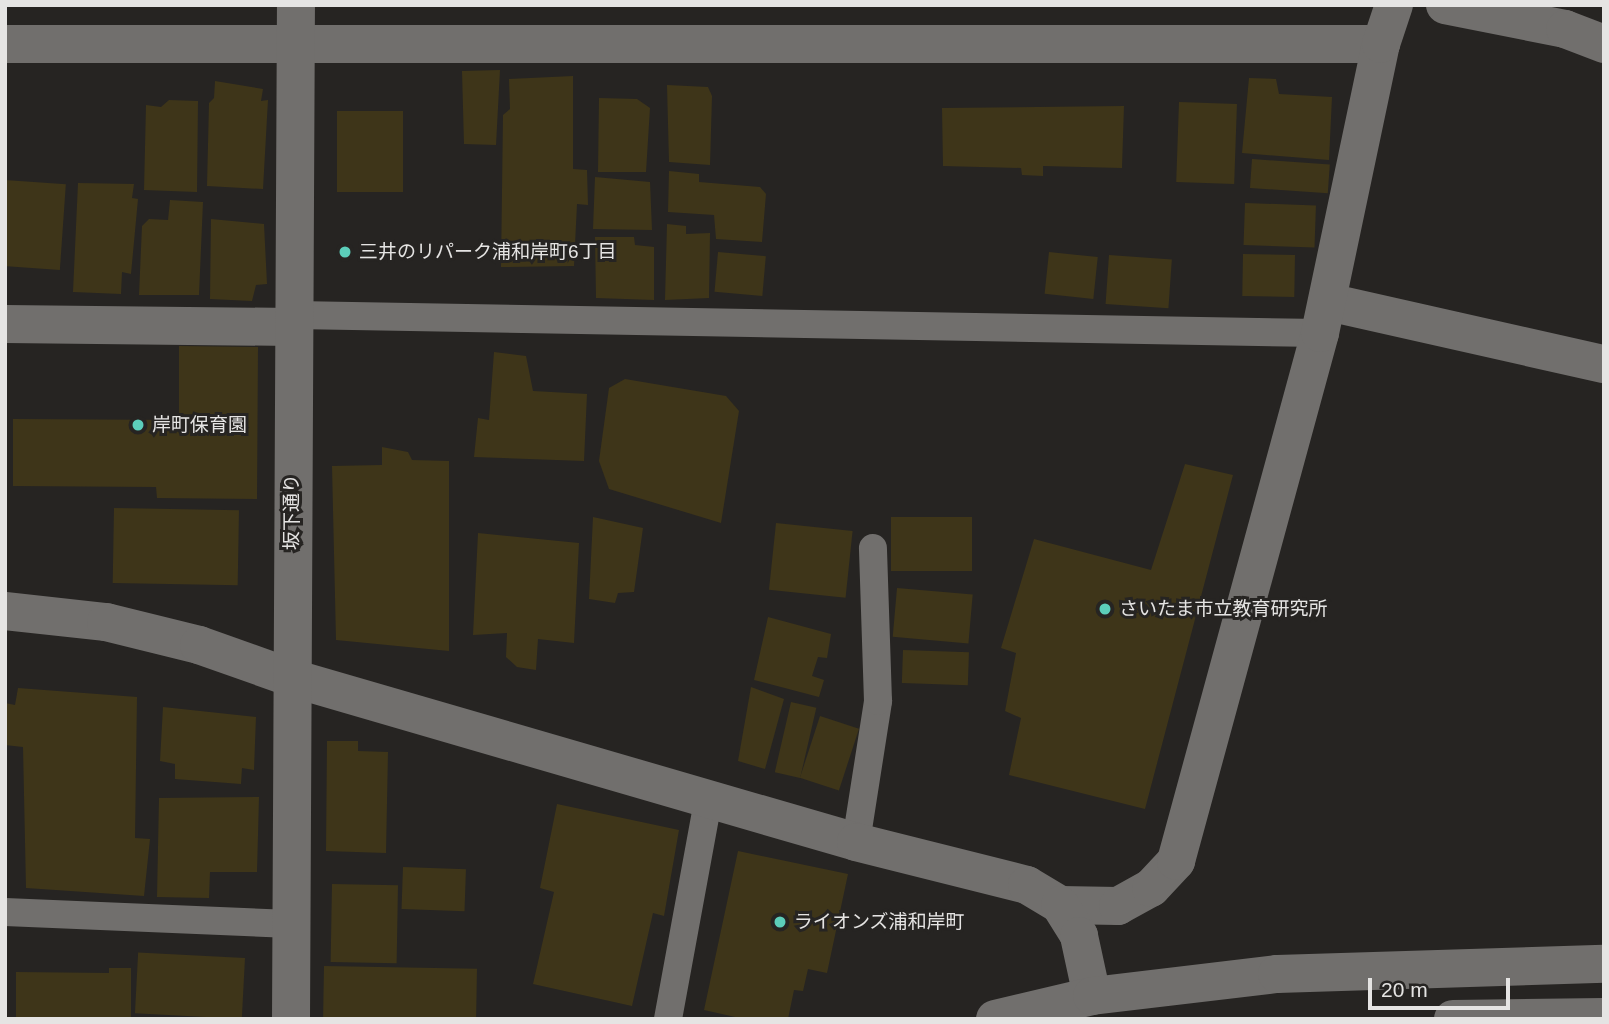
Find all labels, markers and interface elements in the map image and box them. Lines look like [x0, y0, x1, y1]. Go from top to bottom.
place label: 三井のリパーク浦和岸町6丁目 [359, 241, 617, 263]
marker: 三井のリパーク浦和岸町6丁目 [337, 244, 353, 260]
place label: 岸町保育園 [152, 414, 247, 436]
marker: 岸町保育園 [130, 417, 146, 433]
street label: 坂下通り [281, 474, 303, 550]
place label: さいたま市立教育研究所 [1119, 598, 1328, 620]
marker: さいたま市立教育研究所 [1097, 601, 1113, 617]
place label: ライオンズ浦和岸町 [794, 911, 965, 933]
marker: ライオンズ浦和岸町 [772, 914, 788, 930]
scale bar [1371, 964, 1513, 1008]
text: 20 m [1381, 978, 1428, 1001]

